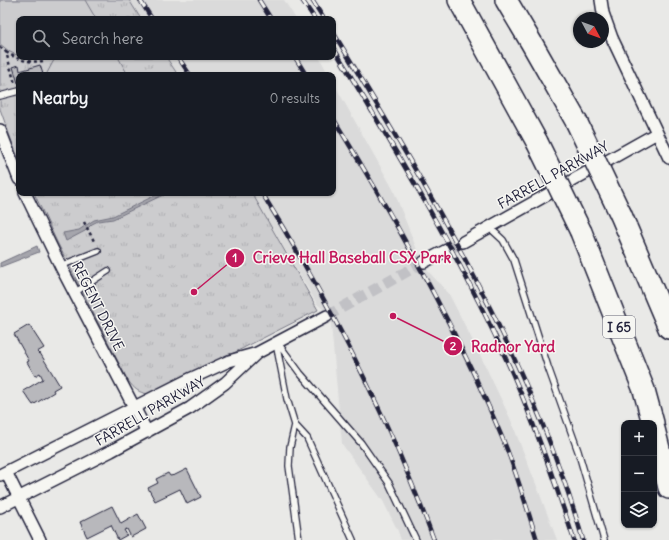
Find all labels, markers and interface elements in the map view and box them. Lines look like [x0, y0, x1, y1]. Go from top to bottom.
north arrow [573, 12, 609, 48]
search box [16, 16, 336, 60]
icon: search [30, 27, 52, 49]
text: Search here [62, 29, 143, 48]
text: Nearby [32, 87, 88, 109]
text: 0 results [270, 90, 320, 107]
street label: FARRELL PARKWAY [494, 137, 612, 213]
callout: Crieve Hall Baseball CSX Park [225, 245, 459, 272]
text: Crieve Hall Baseball CSX Park [253, 248, 452, 267]
text: 1 [233, 250, 237, 265]
street label: REGENT DRIVE [68, 258, 128, 354]
road number: I 65 [603, 316, 635, 338]
callout: Radnor Yard [443, 333, 563, 360]
text: Radnor Yard [471, 337, 555, 356]
text: 2 [450, 338, 457, 353]
street label: FARRELL PARKWAY [92, 372, 208, 450]
map controls [621, 420, 657, 528]
button: + [621, 420, 657, 456]
button: − [621, 456, 657, 492]
button: layers [621, 492, 657, 528]

